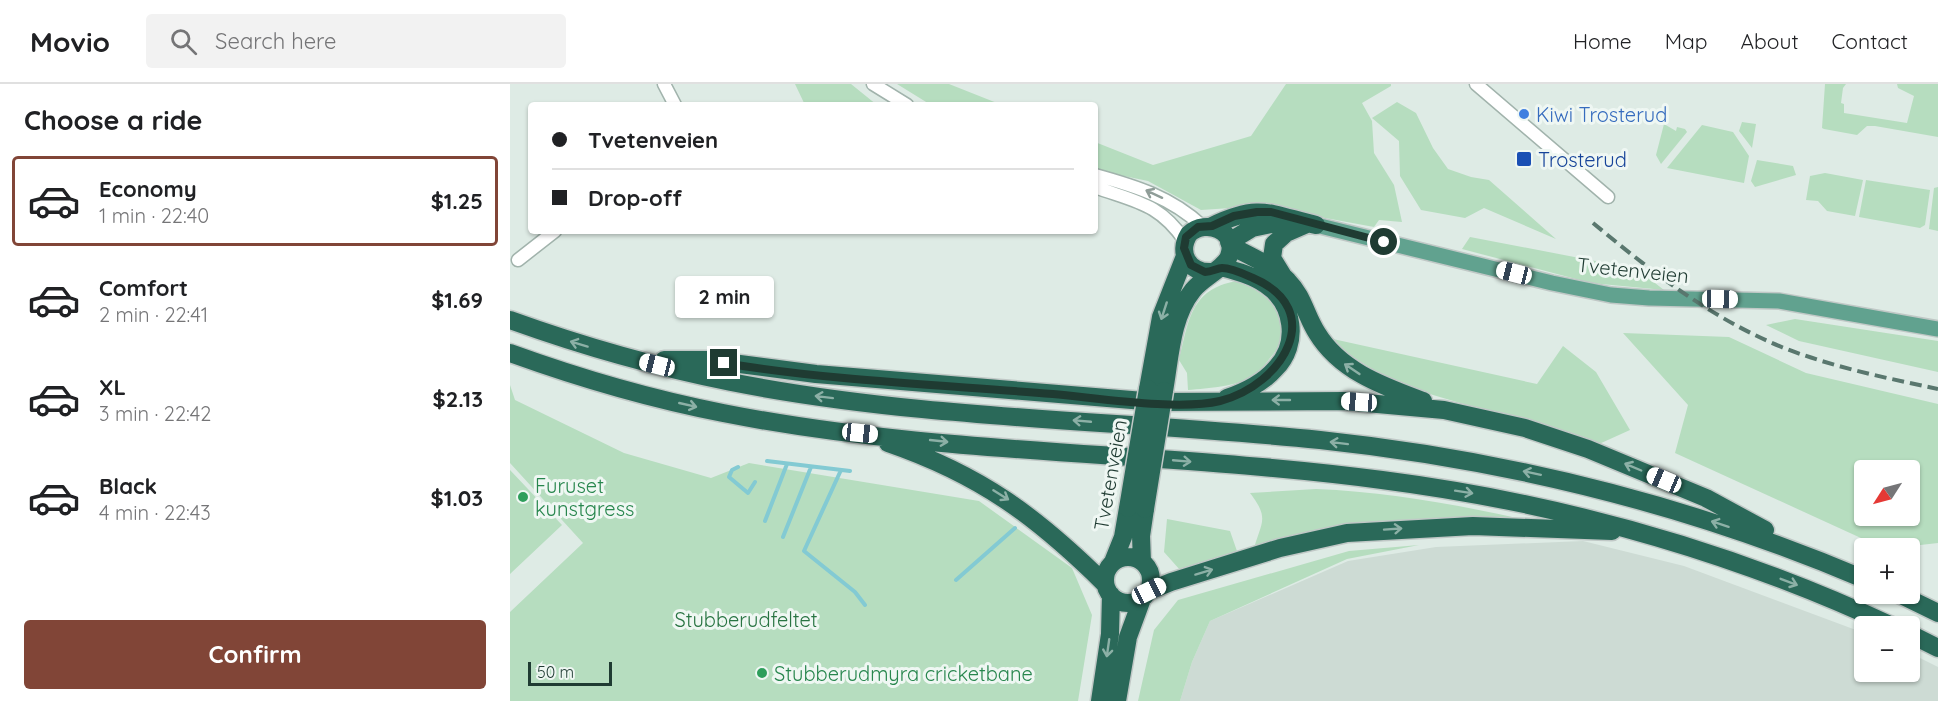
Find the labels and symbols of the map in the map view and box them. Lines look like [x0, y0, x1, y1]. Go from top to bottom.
place label: Kiwi Trosterud [1536, 102, 1667, 127]
marker: Kiwi Trosterud [1517, 107, 1531, 121]
place label: Trosterud [1538, 147, 1627, 172]
marker: Trosterud [1515, 150, 1533, 168]
one-way arrow [1145, 187, 1163, 199]
route start [1370, 228, 1397, 255]
street label: Tvetenveien [1576, 252, 1690, 288]
car [1494, 260, 1534, 286]
callout: 2 min [674, 276, 774, 318]
car [1702, 290, 1738, 308]
one-way arrow [1157, 301, 1168, 319]
one-way arrow [570, 338, 589, 349]
route end [710, 349, 737, 376]
car [637, 352, 677, 378]
one-way arrow [1345, 363, 1361, 375]
one-way arrow [814, 391, 834, 402]
car [1340, 392, 1378, 412]
one-way arrow [1271, 394, 1291, 406]
one-way arrow [679, 400, 698, 412]
one-way arrow [1073, 415, 1092, 426]
street label: Tvetenveien [1088, 418, 1132, 532]
car [841, 422, 879, 444]
one-way arrow [929, 436, 949, 447]
one-way arrow [1330, 437, 1349, 448]
one-way arrow [1171, 456, 1191, 467]
north arrow [1854, 460, 1920, 526]
one-way arrow [1625, 461, 1643, 472]
car [1644, 465, 1684, 495]
one-way arrow [1522, 467, 1542, 478]
place label: Furuset kunstgress [535, 473, 634, 521]
one-way arrow [1454, 487, 1473, 498]
marker: Furuset kunstgress [516, 490, 530, 504]
one-way arrow [992, 490, 1009, 502]
one-way arrow [1711, 518, 1730, 529]
one-way arrow [1383, 523, 1403, 534]
one-way arrow [1194, 566, 1213, 577]
car [1129, 575, 1169, 607]
one-way arrow [1779, 577, 1798, 588]
park label: Stubberudfeltet [674, 607, 818, 632]
one-way arrow [1103, 638, 1114, 658]
scale bar [528, 659, 612, 686]
place label: Stubberudmyra cricketbane [774, 661, 1033, 686]
marker: Stubberudmyra cricketbane [755, 666, 769, 680]

